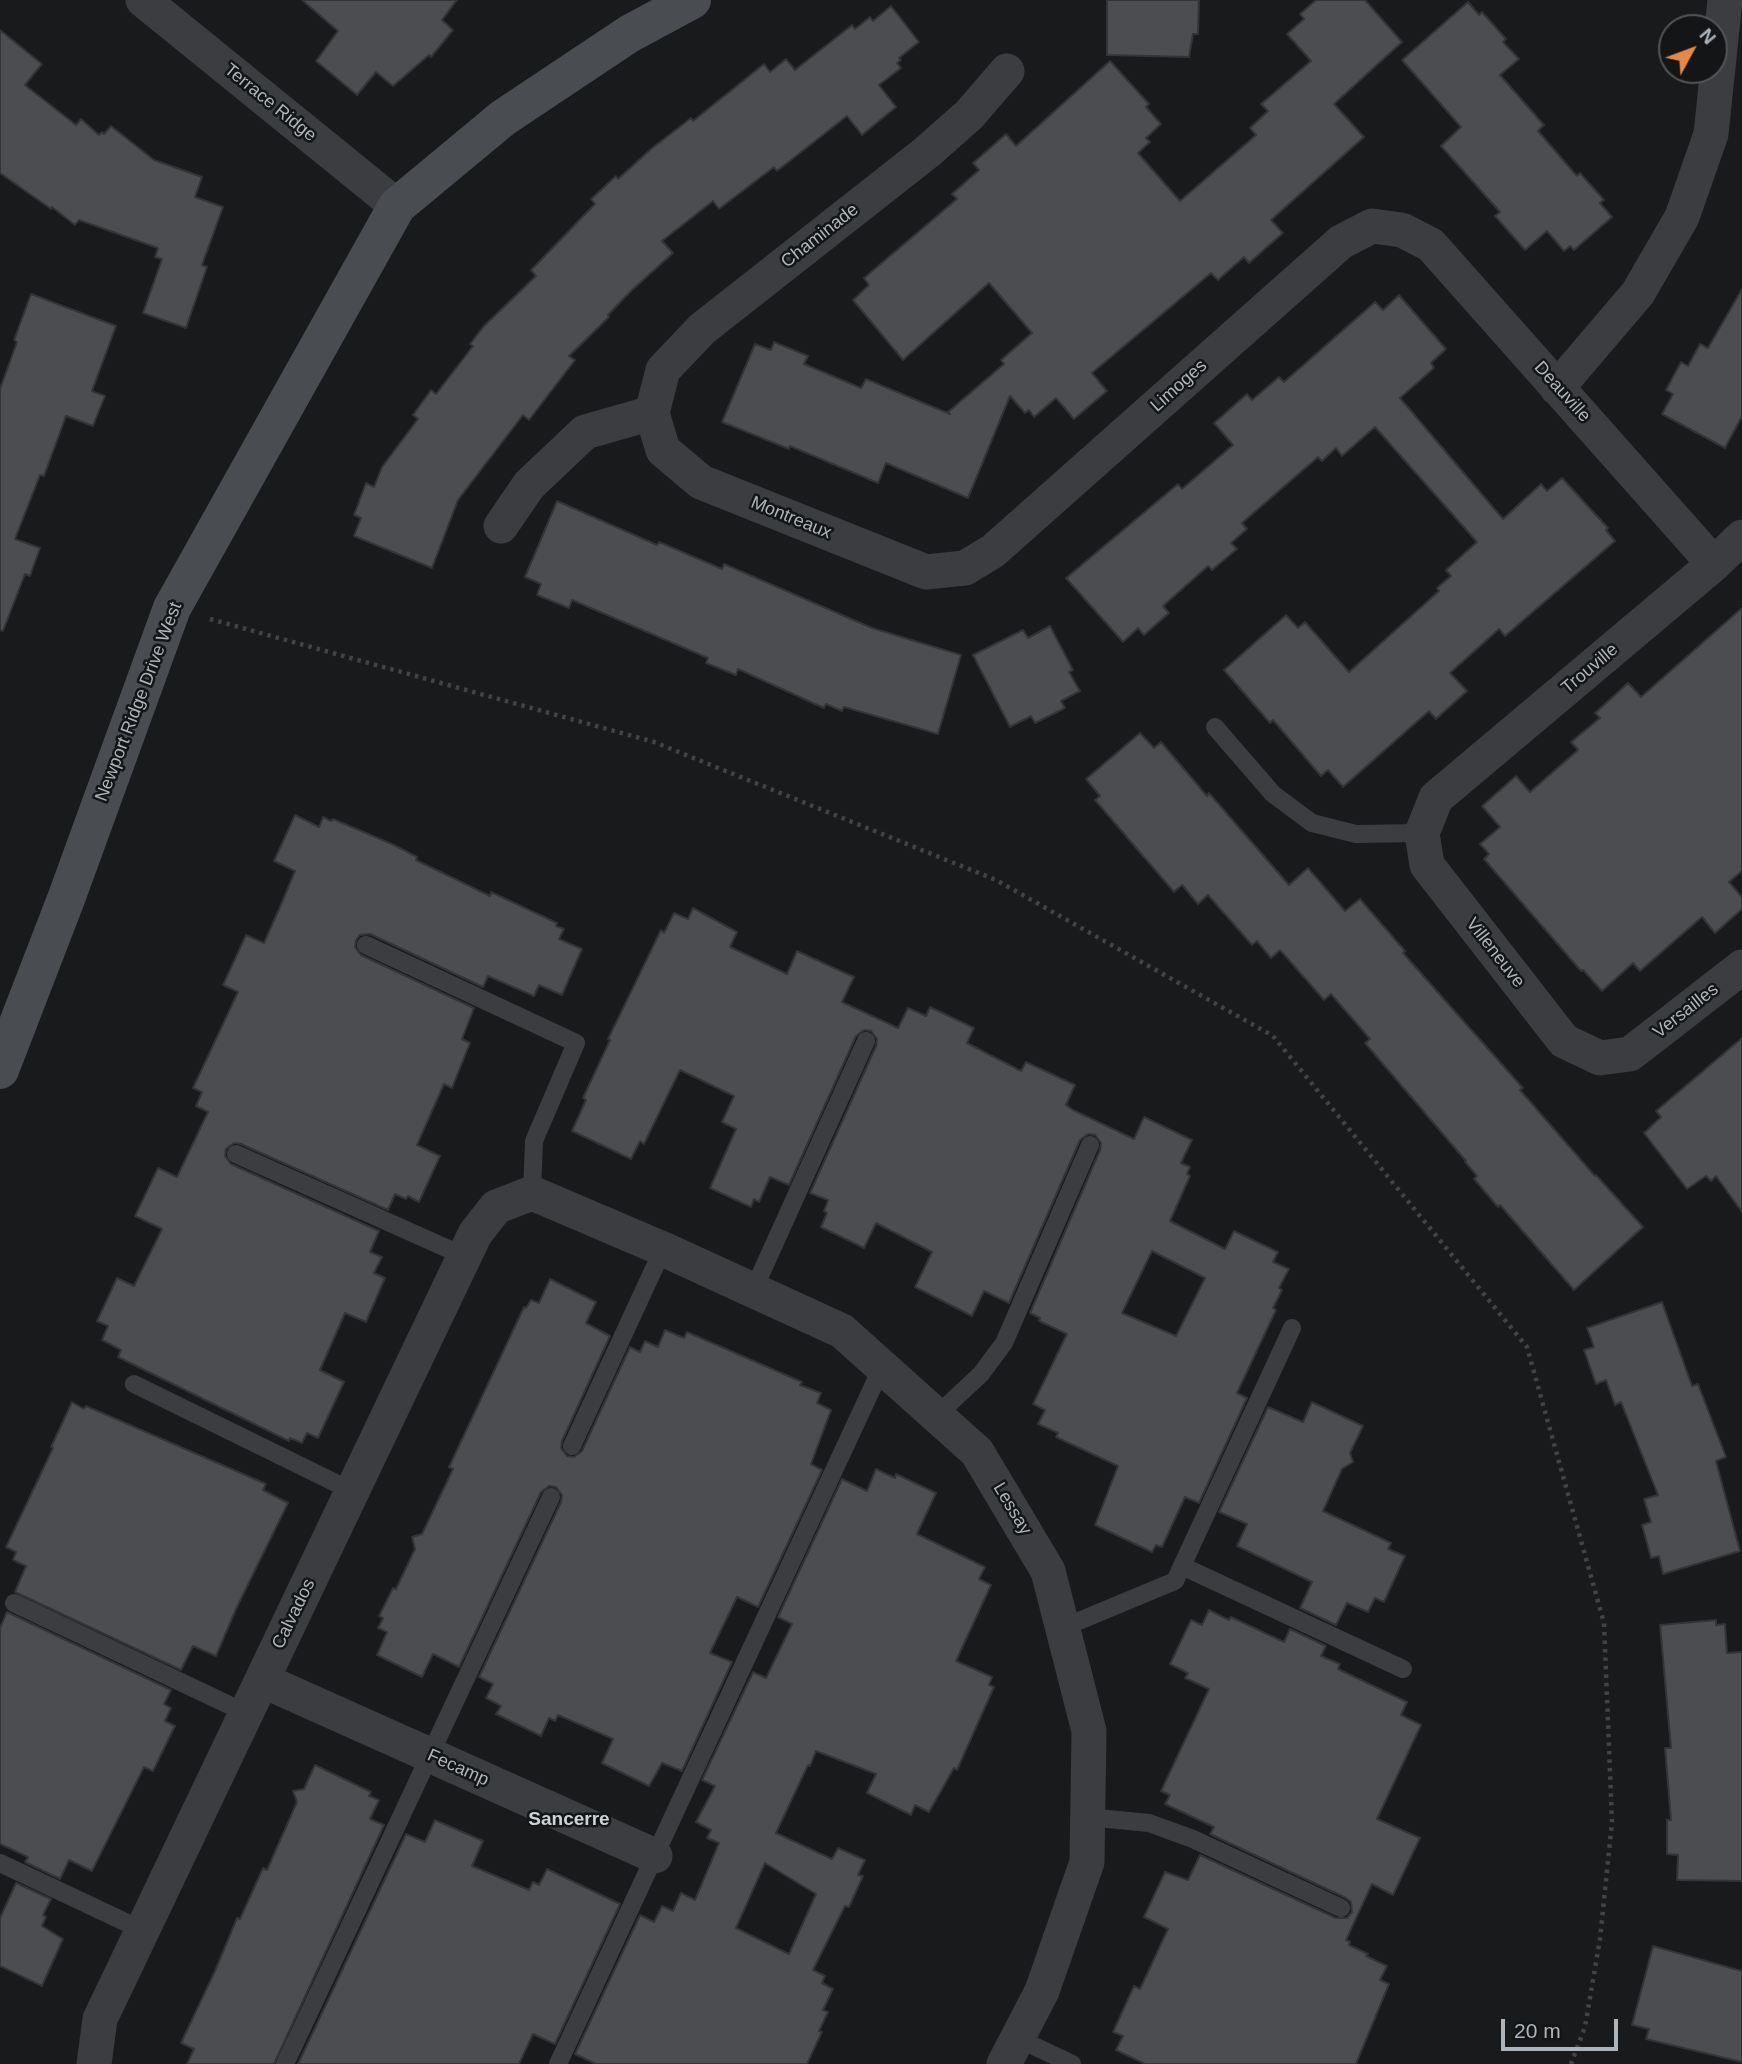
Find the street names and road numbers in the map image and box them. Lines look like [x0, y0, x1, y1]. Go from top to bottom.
street label: Terrace Ridge [220, 59, 320, 147]
street label: Chaminade [777, 199, 863, 273]
street label: Limoges [1146, 355, 1212, 417]
street label: Deauville [1529, 357, 1595, 427]
street label: Montreaux [748, 492, 834, 544]
street label: Newport Ridge Drive West [91, 599, 187, 805]
street label: Trouville [1557, 639, 1623, 699]
street label: Villeneuve [1461, 914, 1529, 992]
street label: Versailles [1649, 979, 1723, 1043]
street label: Lessay [988, 1479, 1036, 1539]
street label: Calvados [268, 1576, 320, 1652]
street label: Fecamp [424, 1745, 492, 1791]

